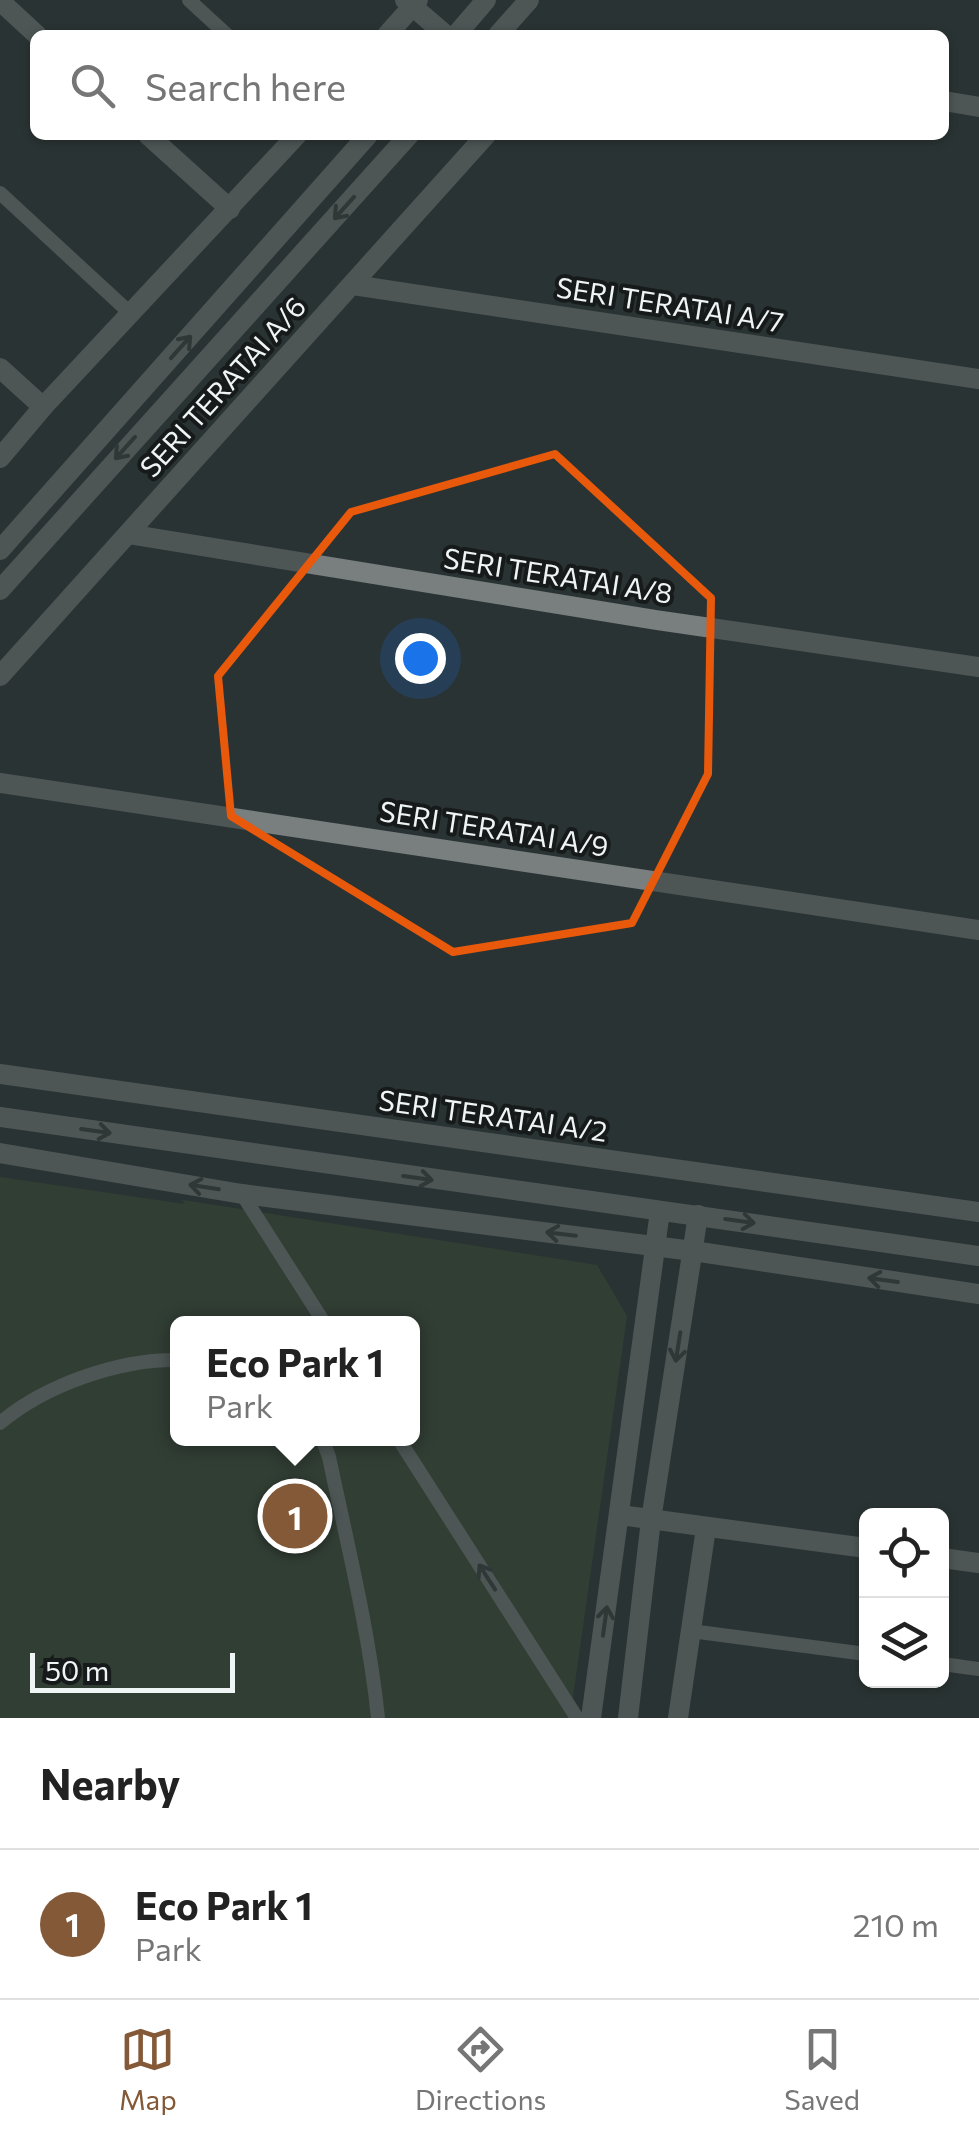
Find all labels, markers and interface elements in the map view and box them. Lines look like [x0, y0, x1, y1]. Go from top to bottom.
search box [30, 30, 949, 140]
icon: search [65, 58, 120, 113]
text: Search here [145, 62, 346, 109]
one-way arrow [333, 195, 356, 220]
street label: SERI TERATAI A/7 [554, 269, 786, 339]
street label: SERI TERATAI A/6 [132, 289, 312, 484]
one-way arrow [169, 335, 192, 360]
one-way arrow [114, 435, 137, 460]
street label: SERI TERATAI A/8 [441, 540, 675, 610]
your location [395, 633, 446, 684]
street label: SERI TERATAI A/9 [377, 793, 611, 863]
street label: SERI TERATAI A/2 [377, 1082, 610, 1148]
one-way arrow [80, 1123, 112, 1141]
one-way arrow [401, 1169, 434, 1187]
one-way arrow [188, 1177, 221, 1196]
one-way arrow [724, 1213, 756, 1231]
one-way arrow [545, 1224, 577, 1243]
one-way arrow [867, 1270, 899, 1288]
popup [170, 1316, 420, 1446]
one-way arrow [668, 1330, 687, 1363]
text: Eco Park 1 [206, 1338, 384, 1385]
text: Park [206, 1385, 273, 1425]
pin: 1 [262, 1478, 328, 1554]
map controls [859, 1508, 949, 1688]
button: locate [859, 1508, 949, 1598]
one-way arrow [476, 1563, 497, 1592]
button: layers [859, 1598, 949, 1688]
one-way arrow [596, 1606, 615, 1638]
scale bar [30, 1648, 235, 1692]
text: 50 m [45, 1653, 109, 1687]
text: Nearby [40, 1757, 180, 1809]
text: Eco Park 1 [135, 1881, 313, 1928]
text: 1 [65, 1904, 80, 1944]
text: 210 m [853, 1904, 939, 1944]
text: Park [135, 1928, 202, 1968]
tab: Map [119, 2022, 177, 2116]
tab: Directions [415, 2022, 546, 2116]
tab: Saved [784, 2022, 860, 2116]

